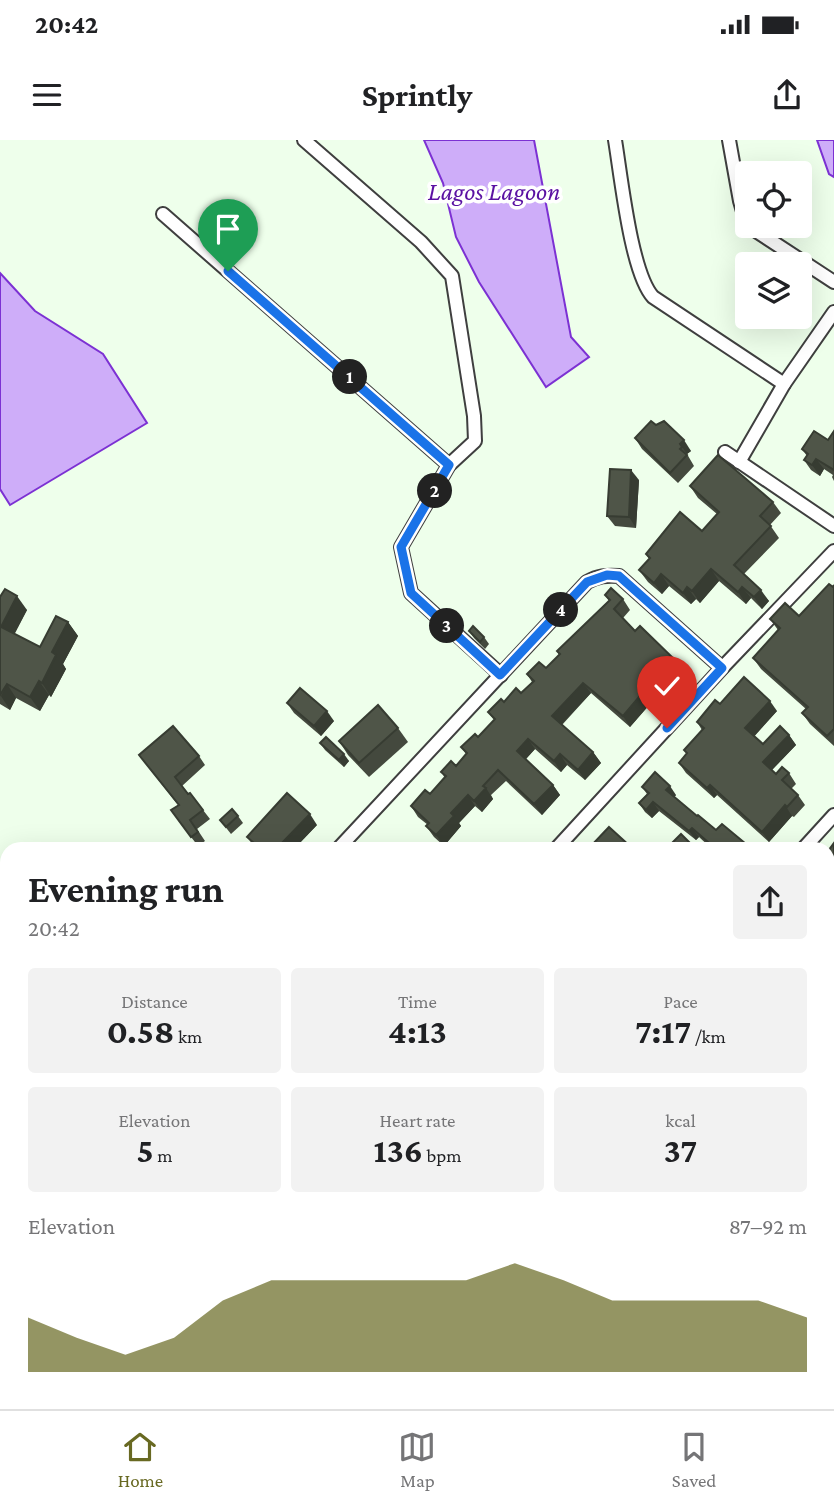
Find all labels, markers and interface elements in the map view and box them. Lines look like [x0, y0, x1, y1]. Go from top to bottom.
text: 20:42 [35, 10, 98, 39]
icon: menu [28, 76, 66, 114]
icon: share [768, 76, 806, 114]
text: Sprintly [362, 77, 472, 113]
map controls [735, 161, 812, 329]
button: locate [735, 161, 812, 238]
water label: Lagos Lagoon [428, 177, 560, 206]
pin [198, 199, 258, 271]
icon: arrive [209, 210, 247, 248]
button: layers [735, 252, 812, 329]
pin: 1 [332, 359, 368, 394]
text: 1 [346, 366, 353, 387]
pin: 2 [418, 474, 452, 508]
text: 2 [430, 480, 439, 501]
pin: 4 [544, 592, 578, 628]
text: 4 [555, 599, 566, 620]
pin: 3 [430, 608, 464, 644]
text: 3 [442, 615, 451, 636]
pin [637, 656, 697, 728]
icon: check [648, 667, 686, 705]
button: share [733, 865, 807, 939]
text: Evening run [28, 868, 224, 910]
text: 20:42 [28, 915, 80, 941]
text: Distance [121, 991, 188, 1012]
text: Time [398, 991, 437, 1012]
text: Pace [663, 991, 698, 1012]
text: 0.58 [107, 1012, 174, 1051]
text: 4:13 [388, 1012, 447, 1051]
text: 7:17 [635, 1012, 691, 1051]
text: km [174, 1026, 202, 1047]
text: /km [691, 1026, 726, 1047]
text: Elevation [119, 1110, 190, 1131]
text: Heart rate [380, 1110, 455, 1131]
text: kcal [665, 1110, 696, 1131]
text: 5 [136, 1131, 154, 1170]
text: 136 [374, 1131, 423, 1170]
text: 37 [664, 1131, 697, 1170]
text: m [154, 1145, 173, 1166]
text: bpm [423, 1145, 461, 1166]
text: Elevation [28, 1213, 115, 1239]
text: 87–92 m [729, 1213, 807, 1239]
tab: Home [118, 1428, 163, 1491]
tab: Map [398, 1428, 436, 1491]
tab: Saved [672, 1428, 716, 1491]

